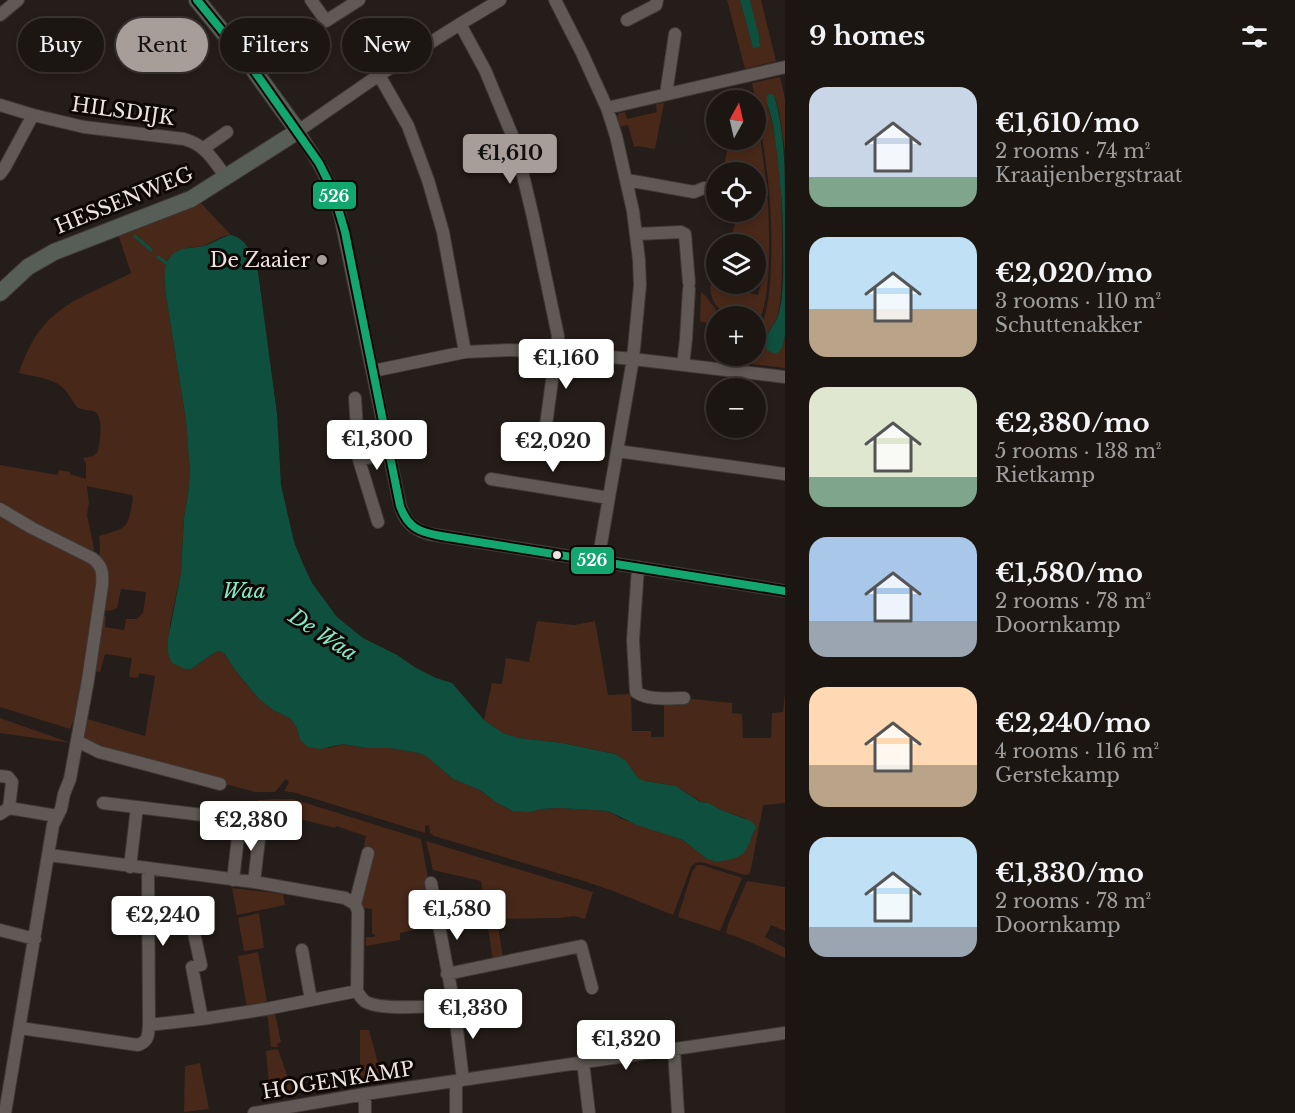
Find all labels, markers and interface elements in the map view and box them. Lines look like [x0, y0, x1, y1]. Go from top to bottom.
chip: Buy [18, 18, 104, 72]
chip: Rent [116, 18, 208, 72]
chip: Filters [220, 18, 330, 72]
chip: New [342, 18, 432, 72]
text: 9 homes [809, 20, 925, 52]
icon: filters [1238, 20, 1271, 53]
north arrow [706, 90, 766, 150]
map controls [706, 90, 766, 438]
street label: HILSDIJK [70, 92, 176, 130]
text: €1,610/mo [995, 107, 1139, 139]
icon: home [857, 111, 929, 183]
pin: €1,610 [461, 134, 559, 185]
text: 2 rooms · 74 m² [995, 139, 1151, 163]
text: €1,610 [477, 141, 543, 165]
street label: HESSENWEG [51, 161, 197, 239]
button: locate [706, 162, 766, 222]
text: Kraaijenbergstraat [995, 163, 1182, 187]
line badge: 526 [312, 181, 357, 210]
text: 526 [319, 186, 350, 206]
button: layers [706, 234, 766, 294]
place label: De Zaaier [210, 248, 310, 272]
marker: De Zaaier [315, 253, 329, 267]
text: €2,020/mo [995, 257, 1153, 289]
icon: home [857, 261, 929, 333]
text: 3 rooms · 110 m² [995, 289, 1161, 313]
button: + [706, 306, 766, 366]
text: Schuttenakker [995, 313, 1142, 337]
pin: €1,160 [517, 339, 615, 390]
text: €1,160 [533, 346, 599, 370]
button: − [706, 378, 766, 438]
text: €2,380/mo [995, 407, 1150, 439]
icon: home [857, 411, 929, 483]
pin: €1,300 [328, 420, 426, 471]
pin: €2,020 [504, 422, 602, 473]
text: €1,300 [341, 427, 413, 451]
text: €2,020 [515, 429, 591, 453]
text: 5 rooms · 138 m² [995, 439, 1162, 463]
text: Rietkamp [995, 463, 1095, 487]
line badge: 526 [570, 546, 615, 575]
unlabelled marker [551, 549, 563, 561]
text: 526 [577, 550, 608, 570]
text: €1,580/mo [995, 557, 1143, 589]
icon: home [857, 561, 929, 633]
water label: Waa [222, 578, 266, 604]
text: 2 rooms · 78 m² [995, 589, 1151, 613]
water label: De Waa [283, 603, 362, 667]
text: Doornkamp [995, 613, 1121, 637]
text: €2,240/mo [995, 707, 1151, 739]
icon: home [857, 711, 929, 783]
text: 4 rooms · 116 m² [995, 739, 1159, 763]
text: Gerstekamp [995, 763, 1120, 787]
pin: €2,380 [202, 801, 300, 852]
text: €2,380 [214, 808, 288, 832]
text: €1,330/mo [995, 857, 1144, 889]
icon: home [857, 861, 929, 933]
text: 2 rooms · 78 m² [995, 889, 1151, 913]
pin: €1,580 [408, 890, 506, 941]
pin: €2,240 [114, 896, 212, 947]
text: €1,580 [423, 897, 491, 921]
text: €2,240 [126, 903, 200, 927]
text: Doornkamp [995, 913, 1121, 937]
pin: €1,330 [424, 989, 522, 1040]
text: €1,330 [438, 996, 508, 1020]
pin: €1,320 [577, 1020, 675, 1071]
text: €1,320 [591, 1027, 661, 1051]
street label: HOGENKAMP [260, 1056, 416, 1104]

